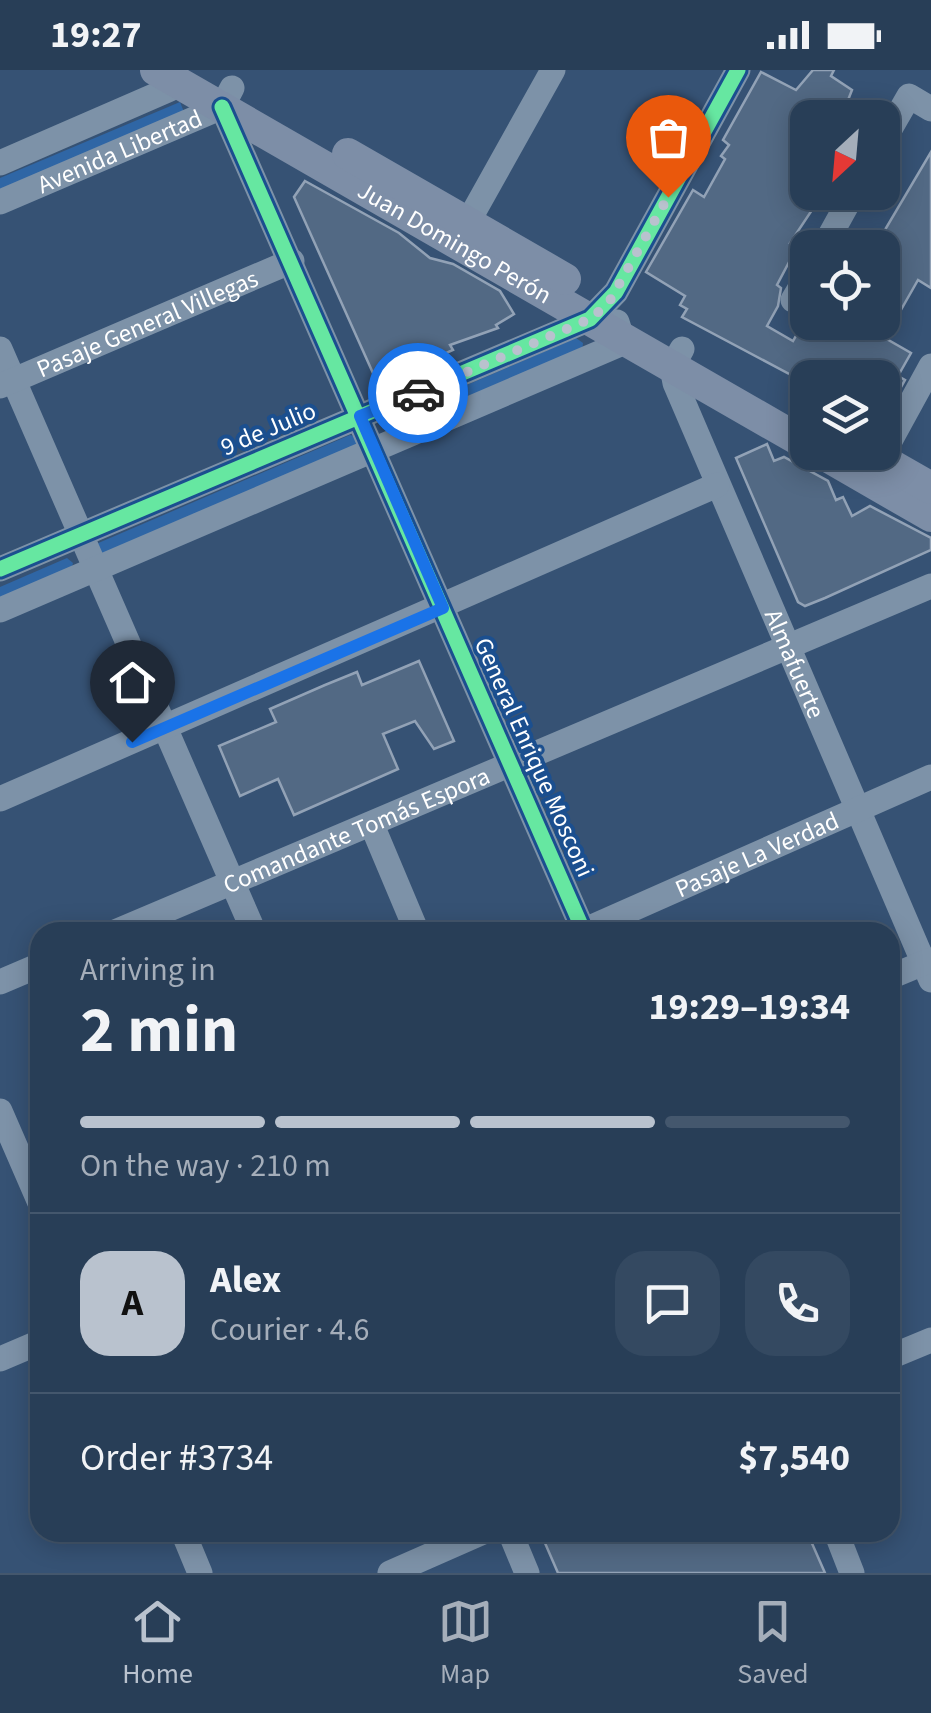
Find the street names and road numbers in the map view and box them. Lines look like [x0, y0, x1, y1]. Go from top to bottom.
street label: Avenida Libertad [32, 101, 208, 203]
street label: Juan Domingo Perón [351, 173, 558, 313]
street label: Pasaje General Villegas [31, 261, 264, 387]
street label: 9 de Julio [215, 393, 322, 465]
street label: Almafuerte [755, 604, 834, 724]
street label: General Enrique Mosconi [465, 632, 603, 883]
street label: Comandante Tomás Espora [218, 758, 496, 903]
street label: Pasaje La Verdad [669, 803, 845, 907]

